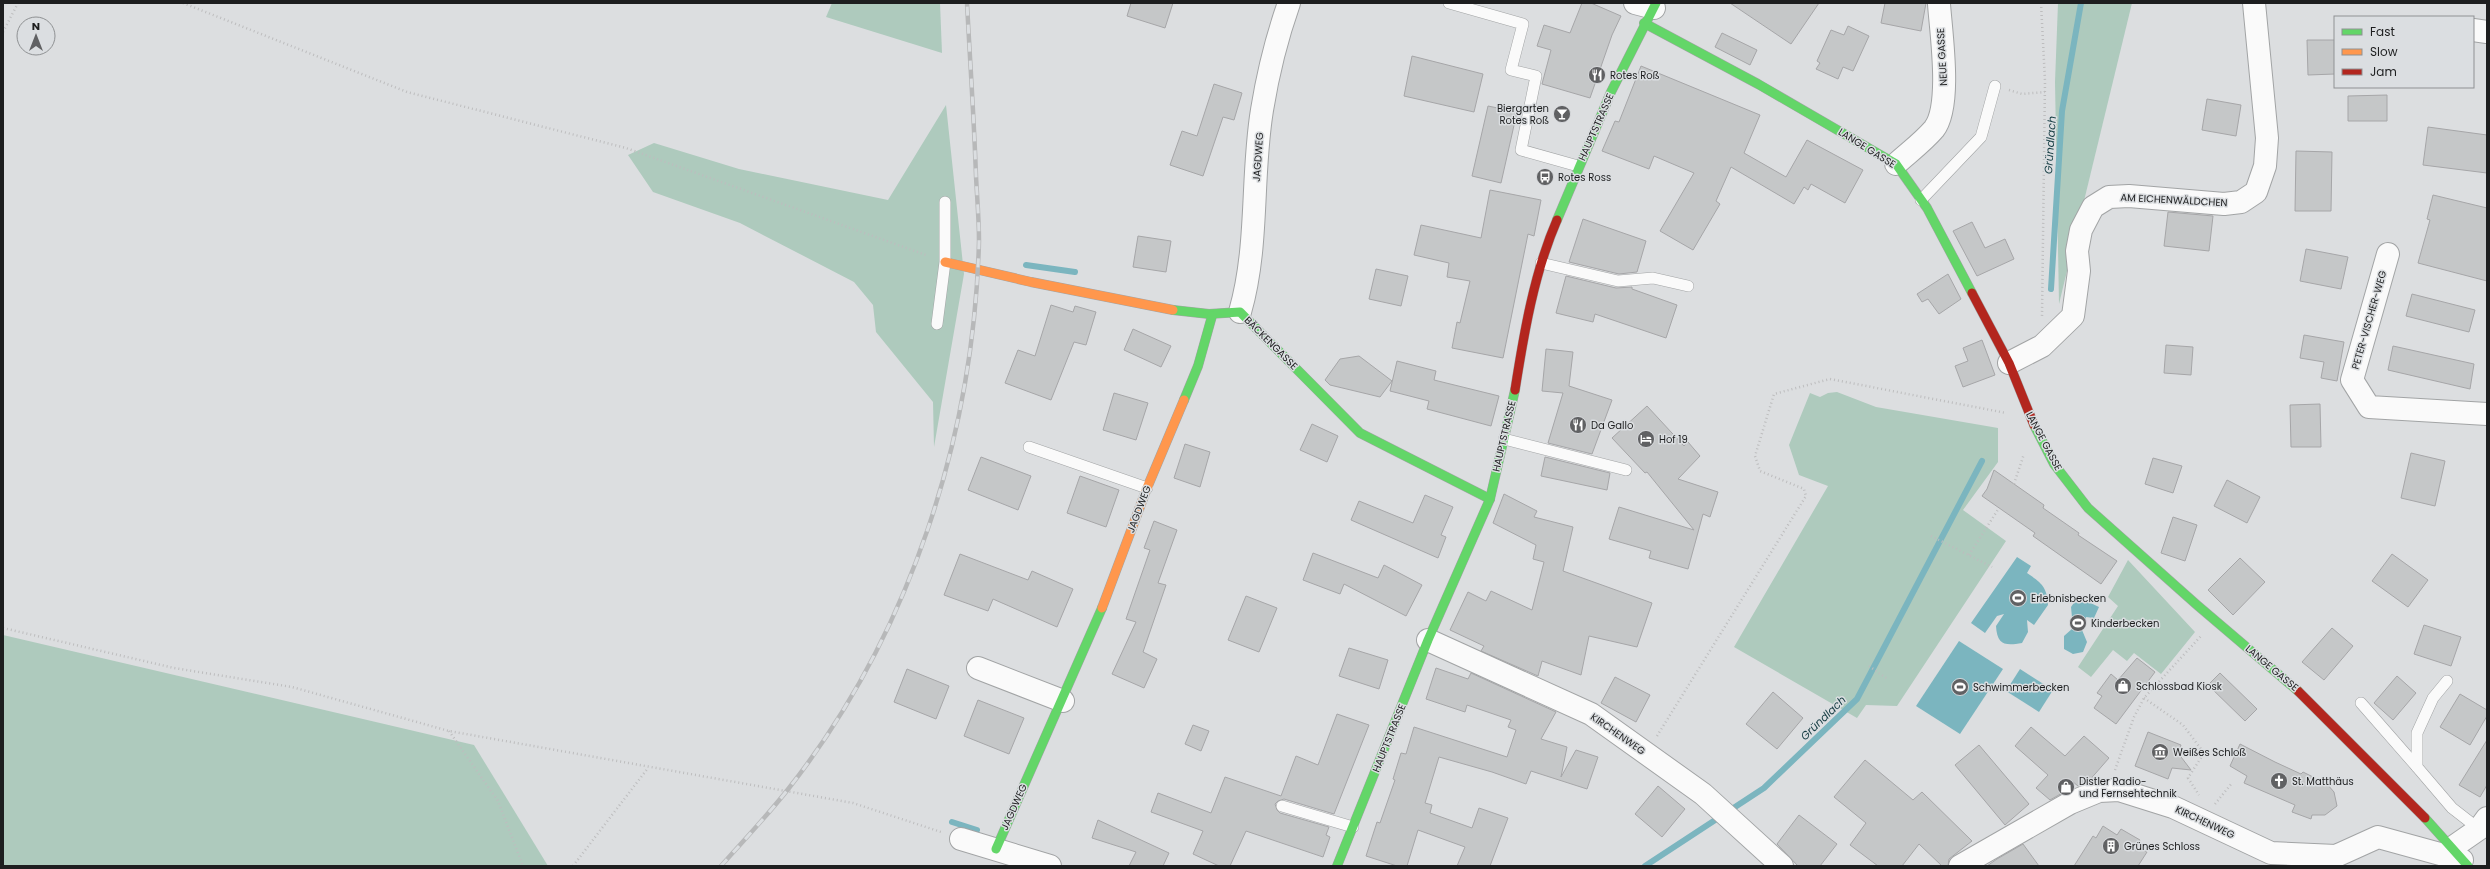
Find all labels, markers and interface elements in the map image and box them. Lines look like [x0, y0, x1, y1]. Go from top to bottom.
north arrow [16, 16, 56, 56]
legend [2334, 16, 2474, 88]
text: N [32, 18, 40, 34]
text: Fast [2370, 23, 2395, 40]
street label: NEUE GASSE [1933, 28, 1951, 86]
text: Slow [2370, 43, 2398, 60]
text: Jam [2370, 63, 2397, 80]
restaurant icon: Rotes Roß [1587, 65, 1607, 85]
place label: Rotes Roß [1610, 68, 1660, 83]
street label: HAUPTSTRASSE [1574, 91, 1618, 163]
place label: Biergarten Rotes Roß [1497, 101, 1549, 128]
bar icon: Biergarten Rotes Roß [1552, 104, 1572, 124]
water label: Gründlach [2040, 115, 2060, 175]
street label: LANGE GASSE [1835, 124, 1899, 172]
street label: JAGDWEG [1249, 132, 1267, 182]
bus stop icon: Rotes Ross [1535, 167, 1555, 187]
place label: Rotes Ross [1558, 170, 1611, 185]
street label: AM EICHENWÄLDCHEN [2120, 190, 2228, 210]
street label: PETER-VISCHER-WEG [2348, 269, 2390, 371]
street label: BÄCKENGASSE [1241, 313, 1301, 373]
street label: HAUPTSTRASSE [1489, 399, 1519, 473]
street label: LANGE GASSE [2022, 409, 2066, 473]
restaurant icon: Da Gallo [1568, 415, 1588, 435]
place label: Da Gallo [1591, 418, 1633, 433]
hotel icon: Hof 19 [1636, 429, 1656, 449]
place label: Hof 19 [1659, 432, 1688, 447]
street label: JAGDWEG [1123, 483, 1155, 535]
sports icon: Erlebnisbecken [2008, 588, 2028, 608]
place label: Erlebnisbecken [2031, 591, 2106, 606]
sports icon: Kinderbecken [2068, 613, 2088, 633]
place label: Kinderbecken [2091, 616, 2159, 631]
street label: LANGE GASSE [2242, 641, 2302, 695]
shop icon: Schlossbad Kiosk [2113, 676, 2133, 696]
sports icon: Schwimmerbecken [1950, 677, 1970, 697]
place label: Schlossbad Kiosk [2136, 679, 2223, 694]
place label: Schwimmerbecken [1973, 680, 2069, 695]
water label: Gründlach [1797, 692, 1849, 744]
street label: HAUPTSTRASSE [1368, 702, 1410, 774]
street label: KIRCHENWEG [1587, 710, 1649, 759]
museum icon: Weißes Schloß [2150, 742, 2170, 762]
place label: Weißes Schloß [2173, 745, 2247, 760]
church icon: St. Matthäus [2269, 771, 2289, 791]
place label: Distler Radio- und Fernsehtechnik [2079, 774, 2178, 801]
place label: St. Matthäus [2292, 774, 2354, 789]
shop icon: Distler Radio- und Fernsehtechnik [2056, 777, 2076, 797]
street label: JAGDWEG [997, 781, 1031, 833]
street label: KIRCHENWEG [2173, 802, 2237, 842]
building icon: Grünes Schloss [2101, 836, 2121, 856]
place label: Grünes Schloss [2124, 839, 2200, 854]

